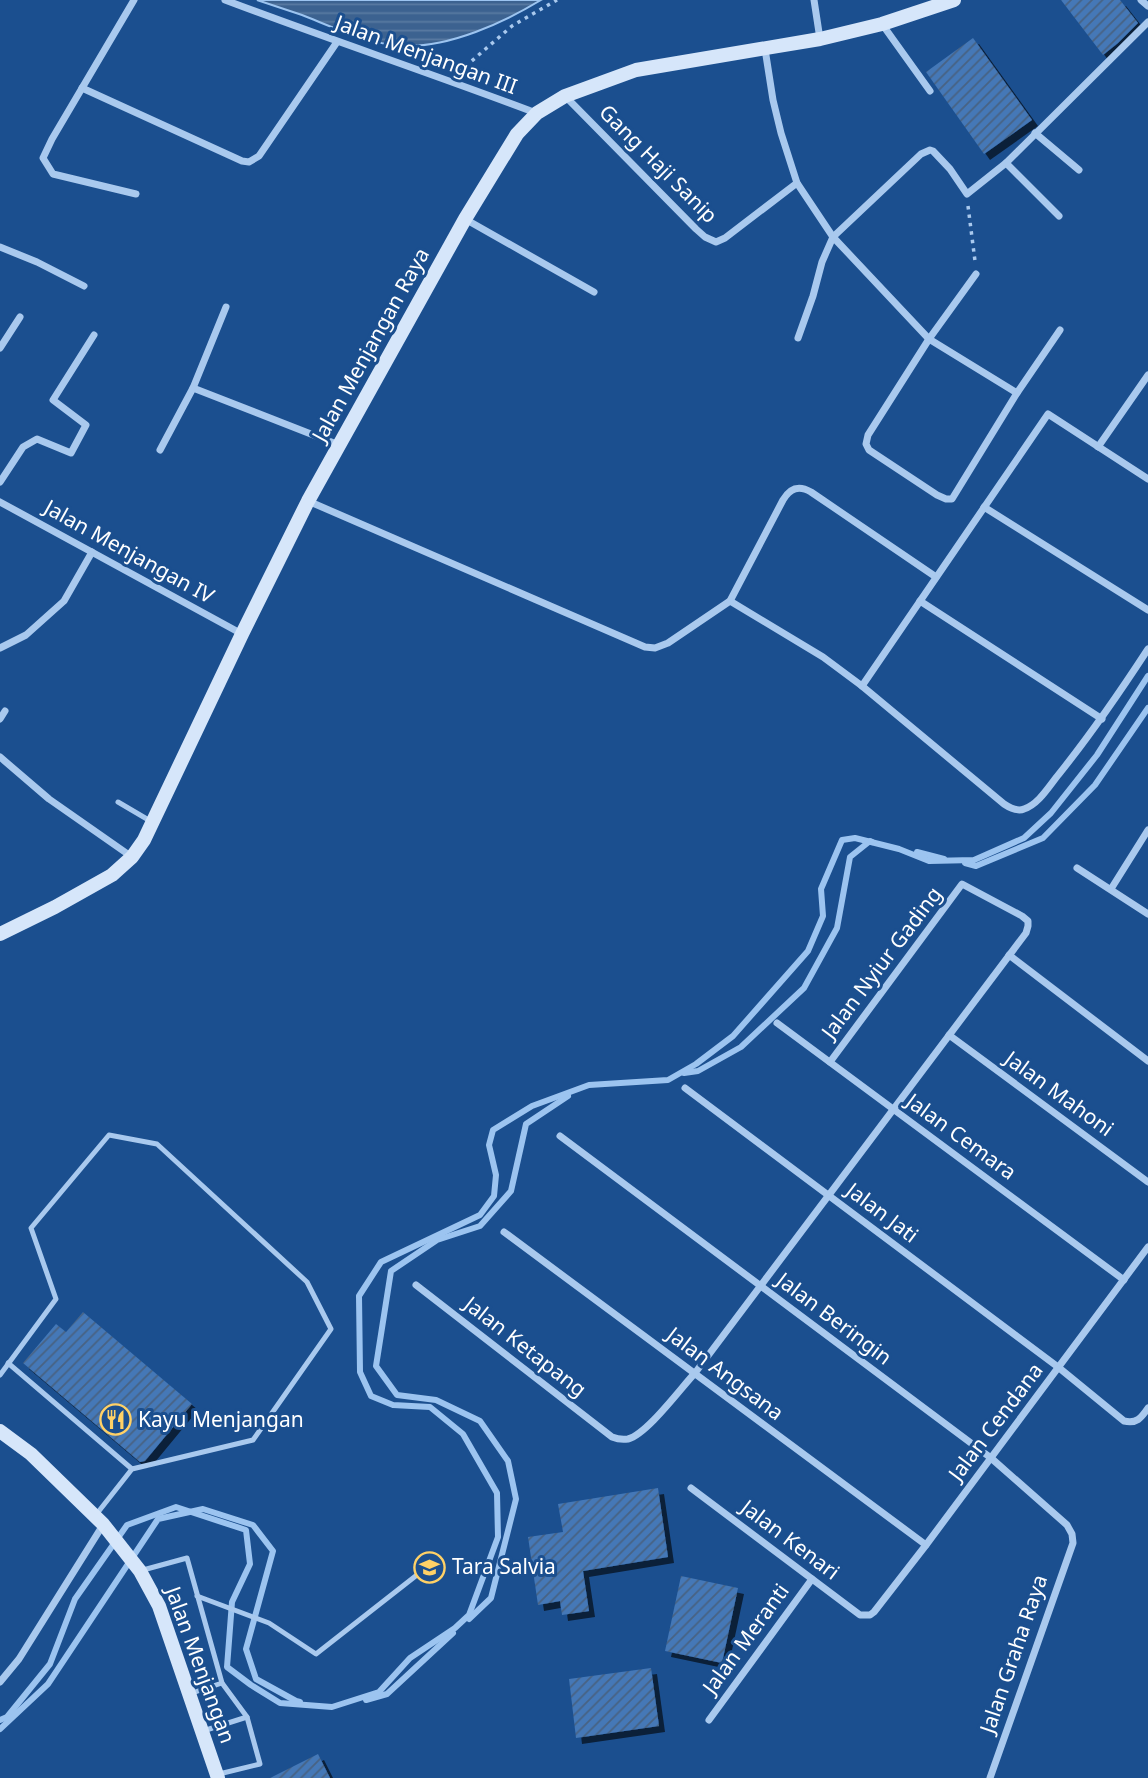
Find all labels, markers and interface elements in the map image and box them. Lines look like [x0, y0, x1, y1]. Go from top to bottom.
street label: Jalan Menjangan III [330, 7, 521, 100]
street label: Gang Haji Sanip [593, 98, 724, 229]
street label: Jalan Menjangan Raya [304, 243, 435, 448]
street label: Jalan Menjangan IV [38, 492, 220, 610]
street label: Jalan Nyiur Gading [814, 881, 948, 1046]
street label: Jalan Mahoni [998, 1043, 1120, 1142]
street label: Jalan Cemara [899, 1086, 1022, 1186]
street label: Jalan Jati [839, 1175, 924, 1249]
street label: Jalan Beringin [770, 1265, 898, 1371]
street label: Jalan Ketapang [457, 1288, 593, 1403]
street label: Jalan Angsana [660, 1319, 790, 1426]
street label: Jalan Cendana [940, 1357, 1049, 1488]
restaurant icon: Kayu Menjangan [98, 1403, 132, 1437]
place label: Kayu Menjangan [138, 1405, 304, 1433]
street label: Jalan Kenari [734, 1492, 846, 1586]
school or university icon: Tara Salvia [412, 1550, 446, 1584]
place label: Tara Salvia [452, 1552, 556, 1580]
street label: Jalan Graha Raya [972, 1571, 1053, 1739]
street label: Jalan Meranti [694, 1578, 795, 1701]
street label: Jalan Menjangan [159, 1581, 242, 1747]

